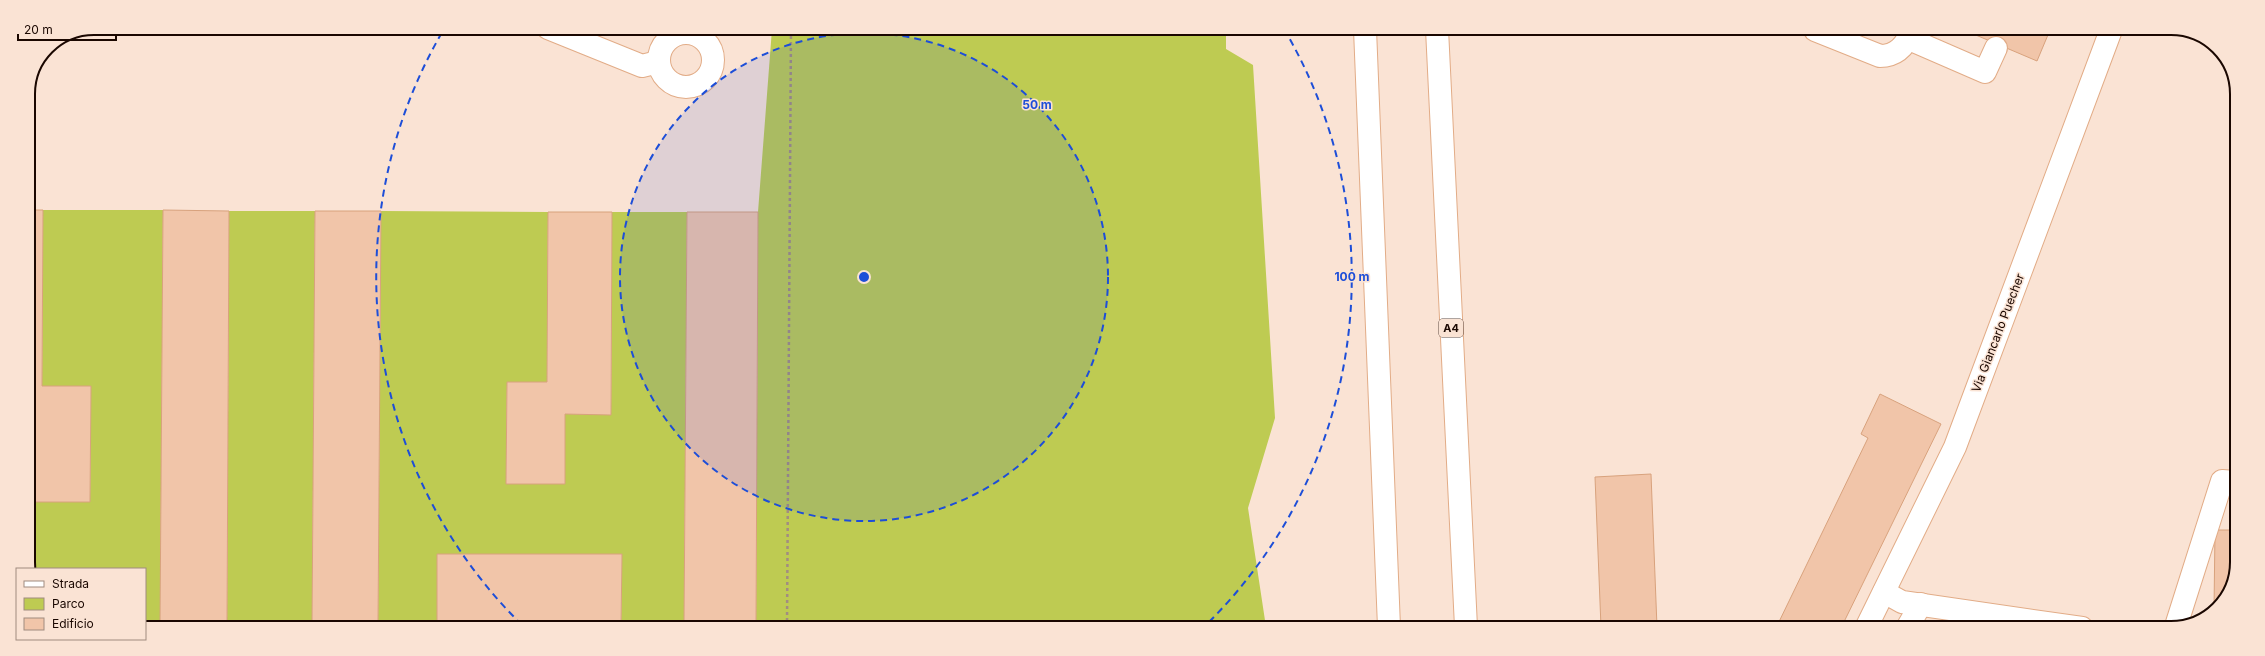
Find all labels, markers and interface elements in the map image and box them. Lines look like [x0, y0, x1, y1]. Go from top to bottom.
scale bar [18, 16, 116, 42]
text: 20 m [24, 22, 53, 37]
text: 50 m [1022, 97, 1052, 112]
text: 100 m [1334, 269, 1370, 284]
centre of rings [857, 270, 871, 284]
street label: Via Giancarlo Puecher [1968, 271, 2027, 394]
road number: A4 [1439, 319, 1463, 337]
legend [16, 568, 146, 640]
text: Strada [52, 576, 89, 591]
text: Parco [52, 596, 85, 611]
text: Edificio [52, 616, 94, 631]

